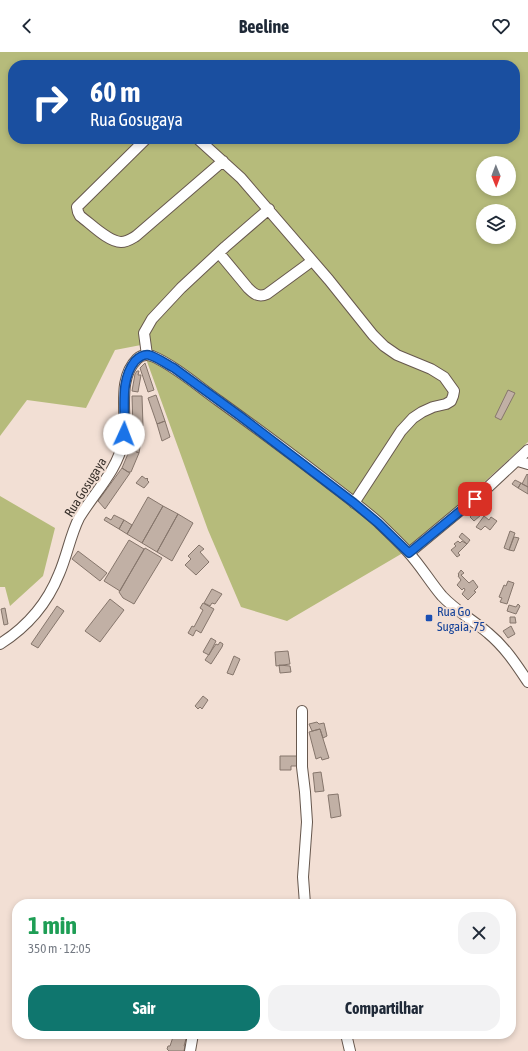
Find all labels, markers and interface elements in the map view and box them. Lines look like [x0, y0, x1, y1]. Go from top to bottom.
icon: back [16, 15, 38, 37]
icon: heart [490, 15, 512, 37]
text: Beeline [239, 16, 289, 37]
icon: right [24, 76, 76, 128]
text: 60 m [90, 76, 140, 108]
text: Rua Gosugaya [90, 109, 183, 130]
north arrow [476, 156, 516, 196]
map controls [476, 156, 516, 244]
button: layers [476, 204, 516, 244]
position arrow [103, 413, 145, 455]
street label: Rua Gosugaya [61, 455, 110, 520]
pin [458, 482, 492, 516]
icon: arrive [464, 488, 486, 510]
place label: Rua Go Sugaia, 75 [437, 604, 485, 634]
marker: Rua Go Sugaia, 75 [424, 613, 434, 623]
text: 1 min [28, 912, 77, 939]
button: close [458, 912, 500, 954]
text: 350 m · 12:05 [28, 941, 91, 956]
button: Sair [28, 985, 260, 1031]
button: Compartilhar [268, 985, 500, 1031]

